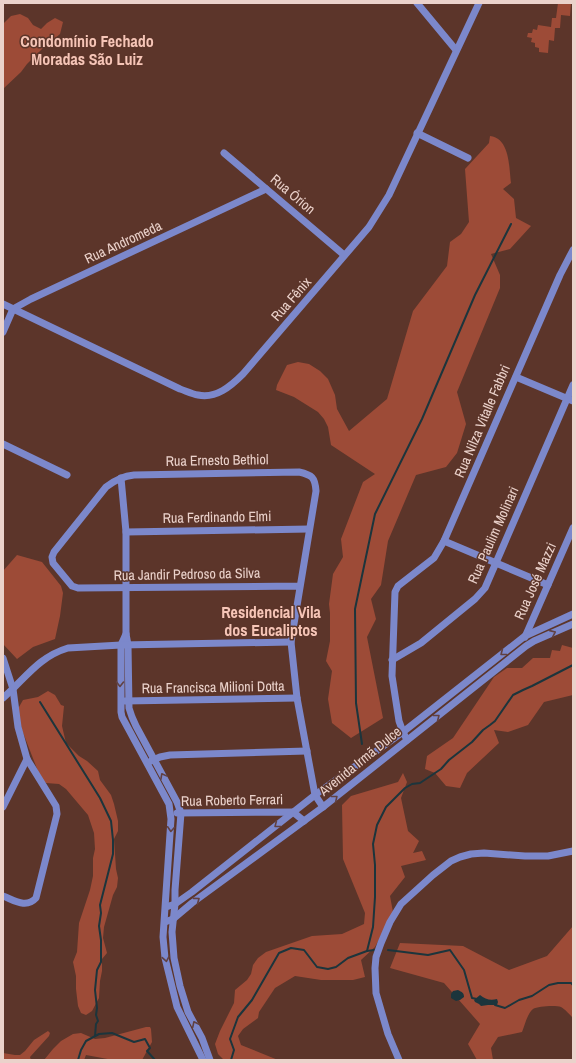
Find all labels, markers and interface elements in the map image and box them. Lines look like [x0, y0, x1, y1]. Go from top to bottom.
district label: Condomínio Fechado Moradas São Luiz [20, 30, 154, 70]
street label: Rua Órion [267, 170, 319, 218]
street label: Rua Andromeda [82, 216, 165, 268]
street label: Rua Fênix [267, 273, 315, 325]
street label: Rua Nilza Vitalle Fabbri [450, 362, 514, 480]
street label: Rua Ernesto Bethiol [165, 450, 269, 470]
street label: Rua Paulim Molinari [463, 484, 523, 586]
street label: Rua Ferdinando Elmi [163, 507, 271, 527]
street label: Rua José Mazzi [510, 540, 560, 622]
street label: Rua Jandir Pedroso da Silva [113, 564, 261, 584]
district label: Residencial Vila dos Eucaliptos [221, 601, 322, 641]
one-way arrow [549, 630, 556, 638]
one-way arrow [500, 649, 507, 656]
street label: Rua Francisca Milioni Dotta [141, 677, 285, 697]
one-way arrow [116, 681, 124, 687]
one-way arrow [432, 714, 439, 721]
street label: Avenida Irmã Dulce [314, 722, 405, 800]
one-way arrow [160, 773, 168, 780]
street label: Rua Roberto Ferrari [181, 790, 283, 810]
one-way arrow [331, 795, 338, 802]
one-way arrow [274, 820, 281, 827]
one-way arrow [166, 826, 175, 832]
one-way arrow [193, 897, 200, 905]
one-way arrow [161, 956, 170, 962]
one-way arrow [192, 1021, 199, 1028]

